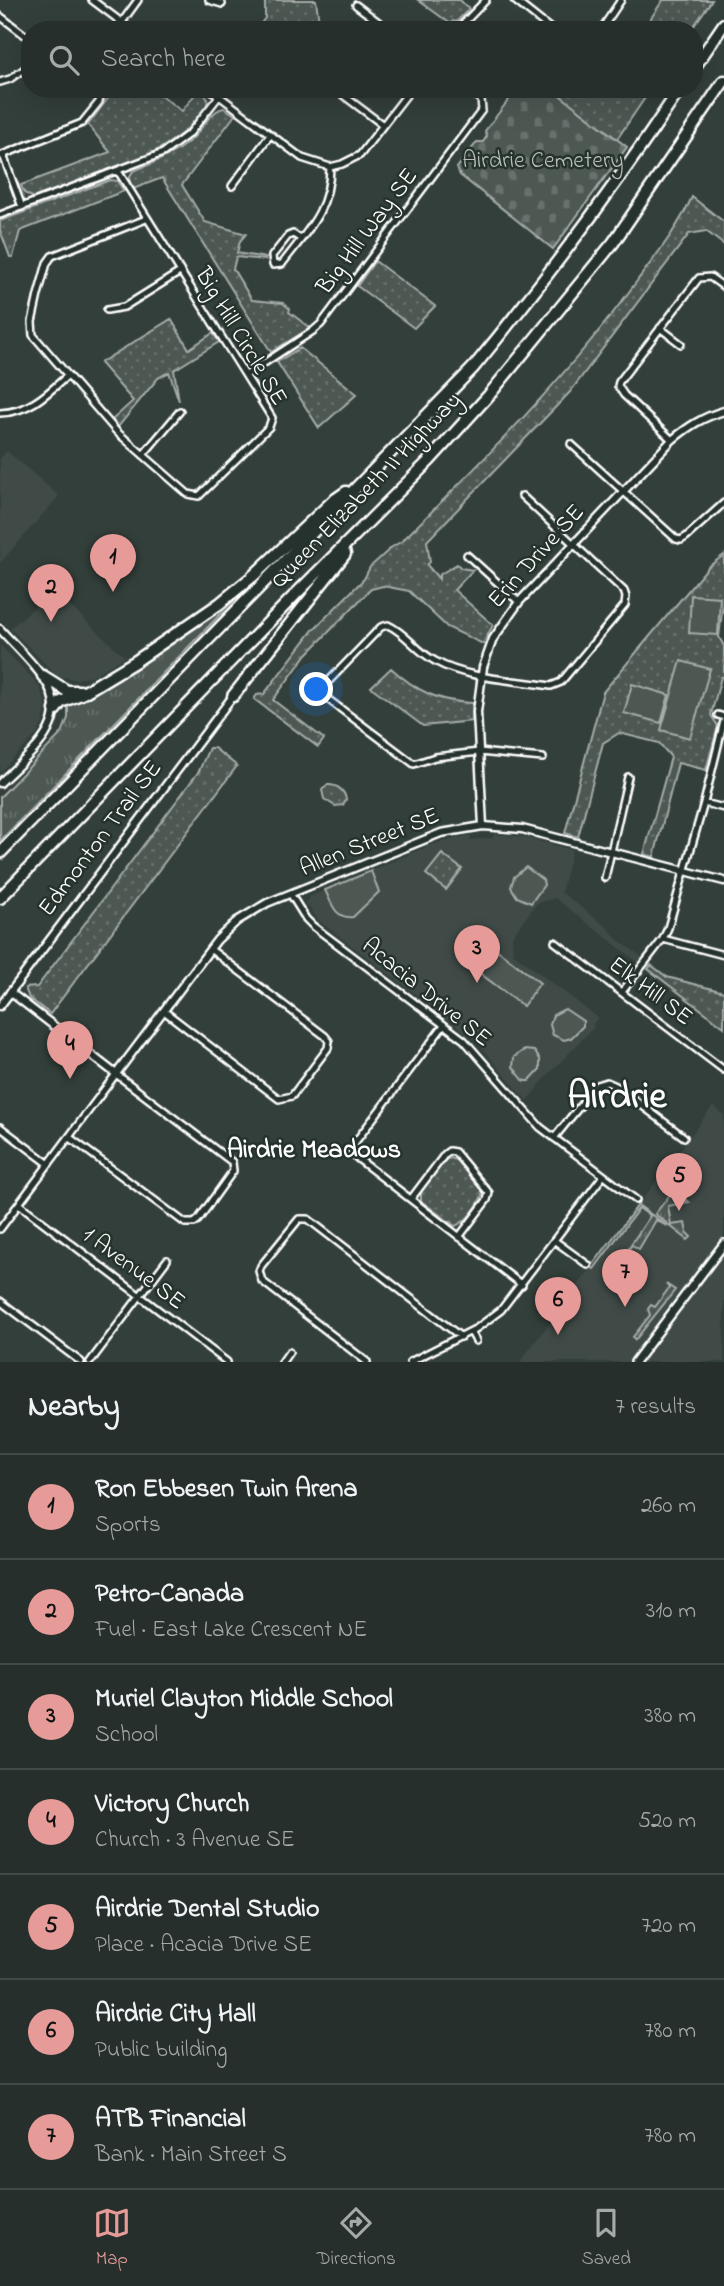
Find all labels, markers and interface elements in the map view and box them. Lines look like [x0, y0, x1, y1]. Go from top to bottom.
search box [21, 21, 703, 98]
icon: search [45, 41, 83, 79]
text: Search here [101, 41, 226, 79]
park label: Airdrie Cemetery [462, 144, 624, 180]
street label: Big Hill Way SE [308, 161, 428, 304]
street label: Big Hill Circle SE [184, 260, 295, 413]
street label: Queen Elizabeth II Highway [263, 385, 471, 598]
street label: Erin Drive SE [480, 497, 594, 617]
pin: 1 [90, 534, 136, 592]
pin: 2 [28, 564, 74, 622]
your location [299, 672, 333, 706]
street label: Edmonton Trail SE [31, 753, 171, 925]
street label: Allen Street SE [295, 799, 445, 887]
pin: 3 [454, 925, 500, 983]
street label: Acacia Drive SE [353, 930, 499, 1056]
street label: Elk Hill SE [601, 949, 699, 1035]
pin: 4 [47, 1021, 93, 1079]
district label: Airdrie [567, 1070, 667, 1126]
district label: Airdrie Meadows [227, 1132, 401, 1170]
pin: 5 [656, 1153, 702, 1211]
street label: 1 Avenue SE [74, 1219, 192, 1319]
pin: 7 [602, 1249, 648, 1307]
pin: 6 [535, 1277, 581, 1335]
text: Nearby [28, 1386, 120, 1430]
text: 7 results [615, 1391, 696, 1424]
text: Ron Ebbesen Twin Arena [95, 1471, 357, 1509]
text: 1 [47, 1490, 55, 1523]
text: 260 m [641, 1490, 696, 1523]
text: Sports [95, 1509, 161, 1542]
text: Petro-Canada [95, 1576, 244, 1614]
text: 2 [45, 1595, 57, 1628]
text: 310 m [646, 1595, 696, 1628]
text: Fuel · East Lake Crescent NE [95, 1614, 367, 1647]
text: Muriel Clayton Middle School [95, 1681, 393, 1719]
text: 3 [46, 1700, 56, 1733]
text: 380 m [644, 1700, 696, 1733]
text: School [95, 1719, 158, 1752]
text: Victory Church [95, 1786, 249, 1824]
text: 4 [46, 1805, 56, 1838]
text: 520 m [638, 1805, 696, 1838]
text: Church · 3 Avenue SE [95, 1824, 295, 1857]
text: Airdrie Dental Studio [95, 1891, 319, 1929]
text: 5 [44, 1910, 58, 1943]
text: 720 m [642, 1910, 696, 1943]
text: Place · Acacia Drive SE [95, 1929, 312, 1962]
text: Airdrie City Hall [95, 1996, 256, 2034]
text: 6 [46, 2015, 56, 2048]
text: 780 m [644, 2015, 696, 2048]
text: Public building [95, 2034, 227, 2067]
text: ATB Financial [95, 2101, 246, 2139]
text: 7 [46, 2120, 56, 2153]
text: 780 m [644, 2120, 696, 2153]
text: Bank · Main Street S [95, 2139, 287, 2172]
tab: Map [93, 2204, 131, 2273]
tab: Directions [317, 2204, 396, 2273]
tab: Saved [582, 2204, 631, 2273]

